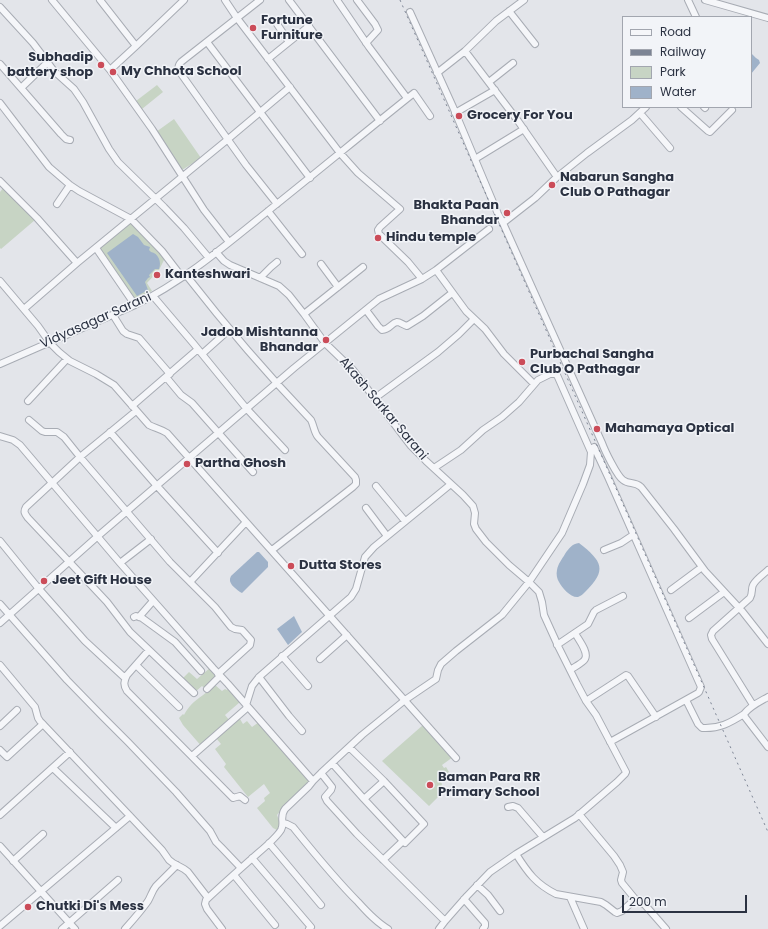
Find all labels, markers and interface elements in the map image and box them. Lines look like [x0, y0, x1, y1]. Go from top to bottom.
place label: Fortune Furniture [261, 13, 323, 44]
legend [622, 16, 752, 108]
marker: Fortune Furniture [248, 23, 258, 33]
text: Road [660, 23, 691, 40]
text: Railway [660, 43, 706, 60]
place label: Subhadip battery shop [7, 50, 93, 81]
marker: Subhadip battery shop [96, 60, 106, 70]
text: Park [660, 63, 686, 80]
place label: My Chhota School [121, 64, 241, 80]
marker: My Chhota School [108, 67, 118, 77]
text: Water [660, 83, 696, 100]
place label: Grocery For You [467, 108, 573, 124]
marker: Grocery For You [454, 111, 464, 121]
place label: Nabarun Sangha Club O Pathagar [560, 170, 674, 201]
marker: Nabarun Sangha Club O Pathagar [547, 180, 557, 190]
place label: Bhakta Paan Bhandar [413, 198, 499, 229]
marker: Bhakta Paan Bhandar [502, 208, 512, 218]
place label: Hindu temple [386, 230, 476, 246]
marker: Hindu temple [373, 233, 383, 243]
place label: Kanteshwari [165, 267, 250, 283]
marker: Kanteshwari [152, 270, 162, 280]
street label: Vidyasagar Sarani [38, 289, 154, 353]
place label: Jadob Mishtanna Bhandar [201, 325, 318, 356]
marker: Jadob Mishtanna Bhandar [321, 335, 331, 345]
place label: Purbachal Sangha Club O Pathagar [530, 347, 654, 378]
street label: Akash Sarkar Sarani [335, 354, 431, 464]
marker: Purbachal Sangha Club O Pathagar [517, 357, 527, 367]
place label: Mahamaya Optical [605, 421, 734, 437]
marker: Mahamaya Optical [592, 424, 602, 434]
place label: Partha Ghosh [195, 456, 286, 472]
marker: Partha Ghosh [182, 459, 192, 469]
place label: Dutta Stores [299, 558, 382, 574]
marker: Dutta Stores [286, 561, 296, 571]
place label: Jeet Gift House [52, 573, 152, 589]
marker: Jeet Gift House [39, 576, 49, 586]
place label: Baman Para RR Primary School [438, 770, 541, 801]
marker: Baman Para RR Primary School [425, 780, 435, 790]
scale bar [624, 887, 749, 913]
text: 200 m [629, 893, 667, 910]
place label: Chutki Di's Mess [36, 899, 144, 915]
marker: Chutki Di's Mess [23, 902, 33, 912]

